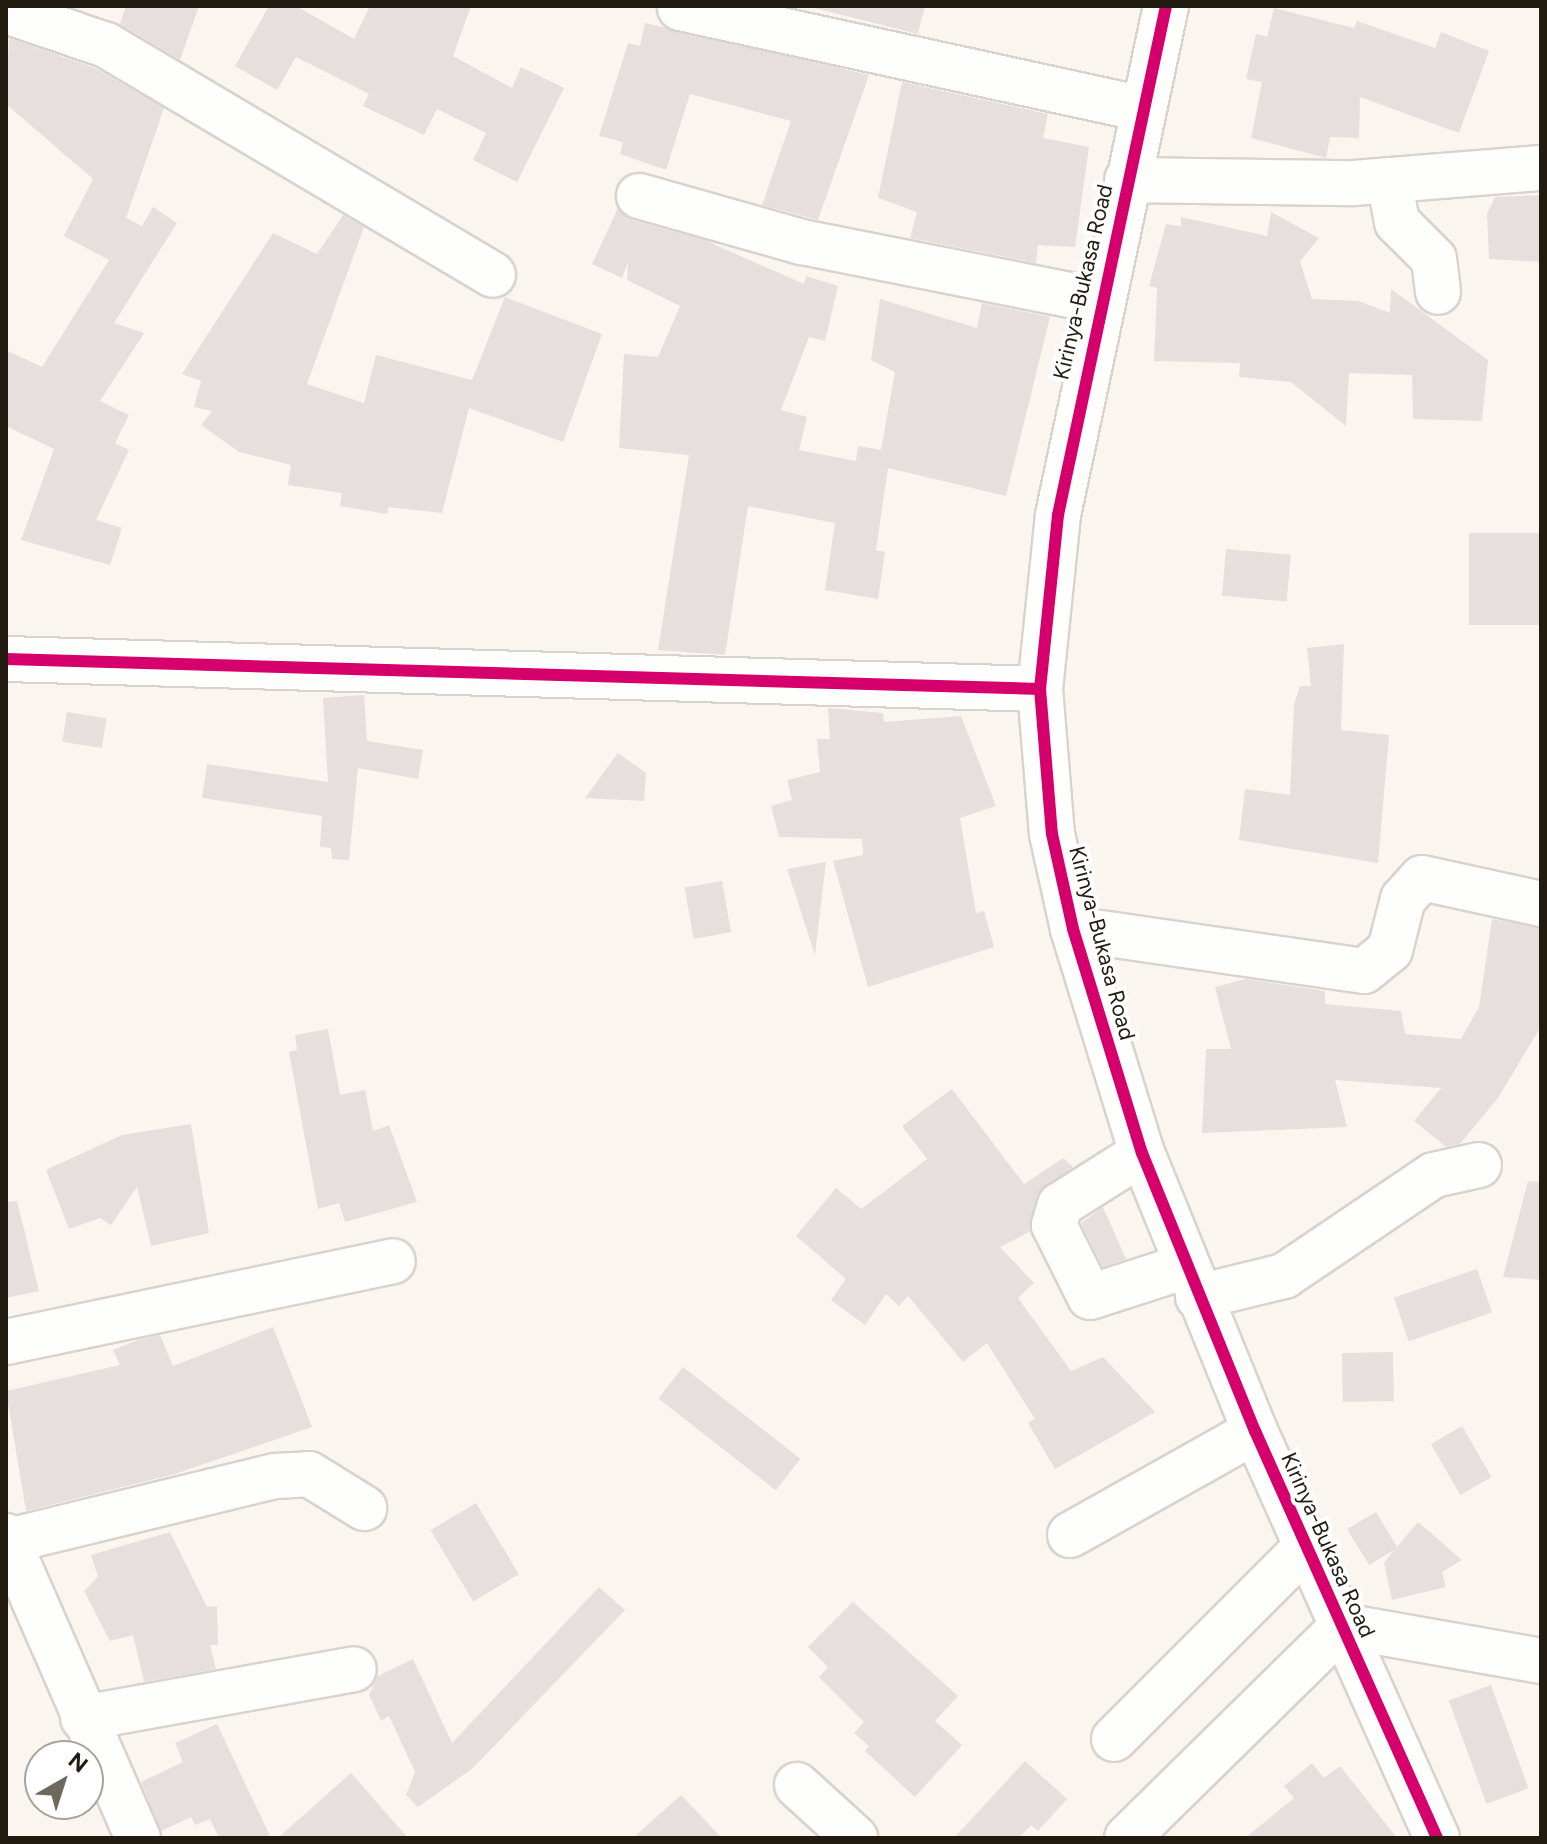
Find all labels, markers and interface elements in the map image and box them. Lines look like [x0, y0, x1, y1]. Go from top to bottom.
street label: Kirinya-Bukasa Road [1048, 182, 1118, 382]
street label: Kirinya-Bukasa Road [1063, 843, 1141, 1043]
street label: Kirinya-Bukasa Road [1275, 1448, 1381, 1642]
north arrow [24, 1740, 104, 1820]
text: N [63, 1747, 93, 1778]

